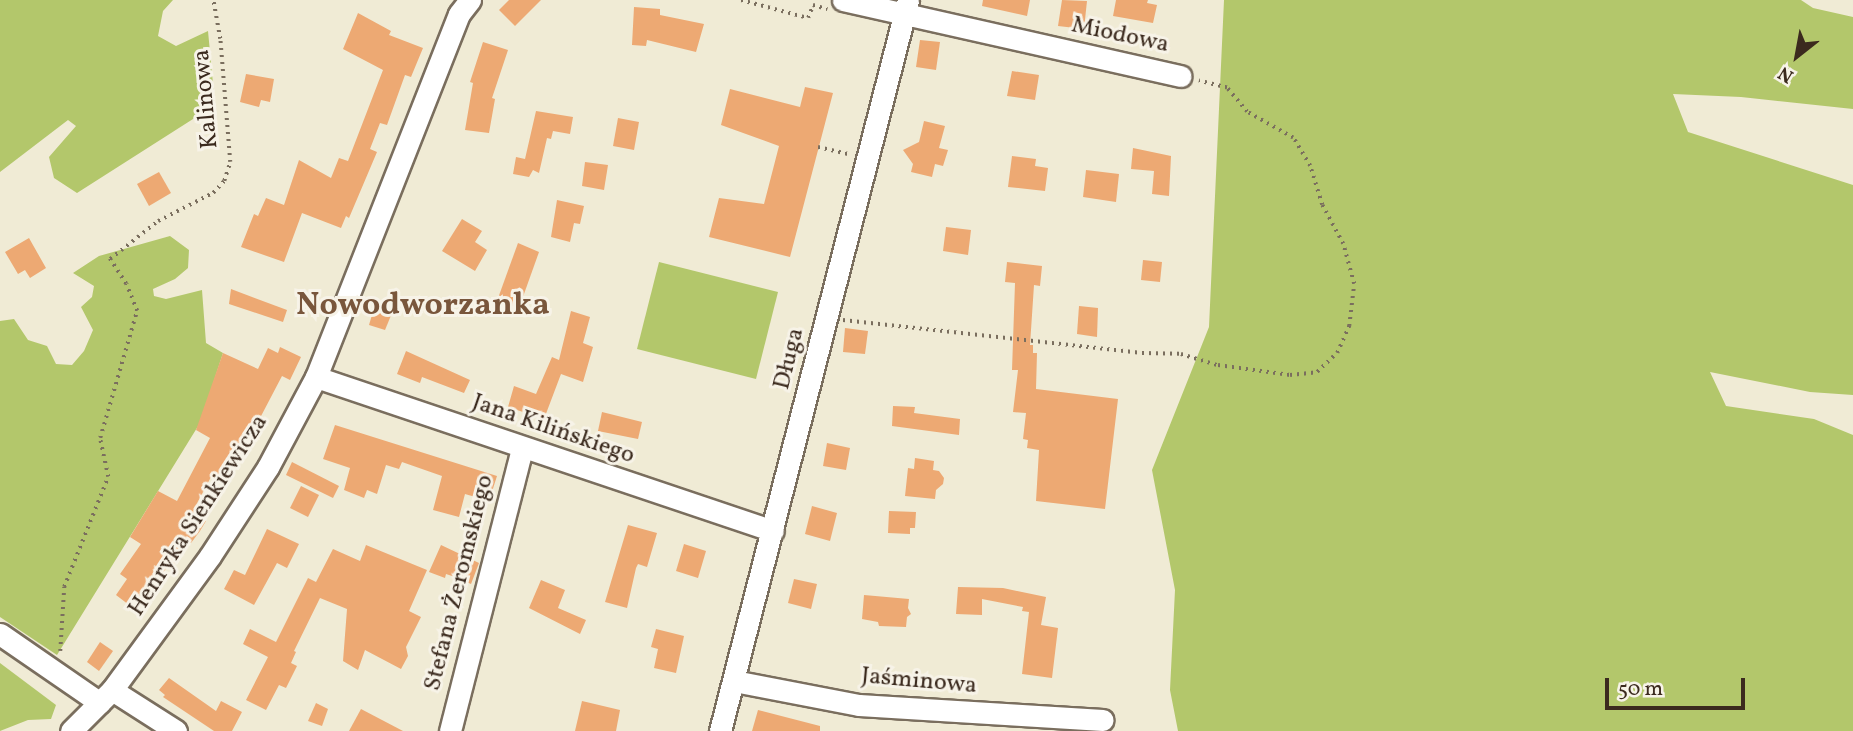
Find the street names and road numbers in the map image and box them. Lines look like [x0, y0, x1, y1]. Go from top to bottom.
street label: Miodowa [1069, 12, 1171, 60]
street label: Kalinowa [188, 48, 226, 150]
street label: Długa [768, 325, 812, 393]
street label: Jana Kilińskiego [468, 389, 638, 471]
street label: Henryka Sienkiewicza [123, 410, 275, 622]
street label: Stefana Żeromskiego [419, 472, 501, 694]
street label: Jaśminowa [860, 663, 978, 701]

